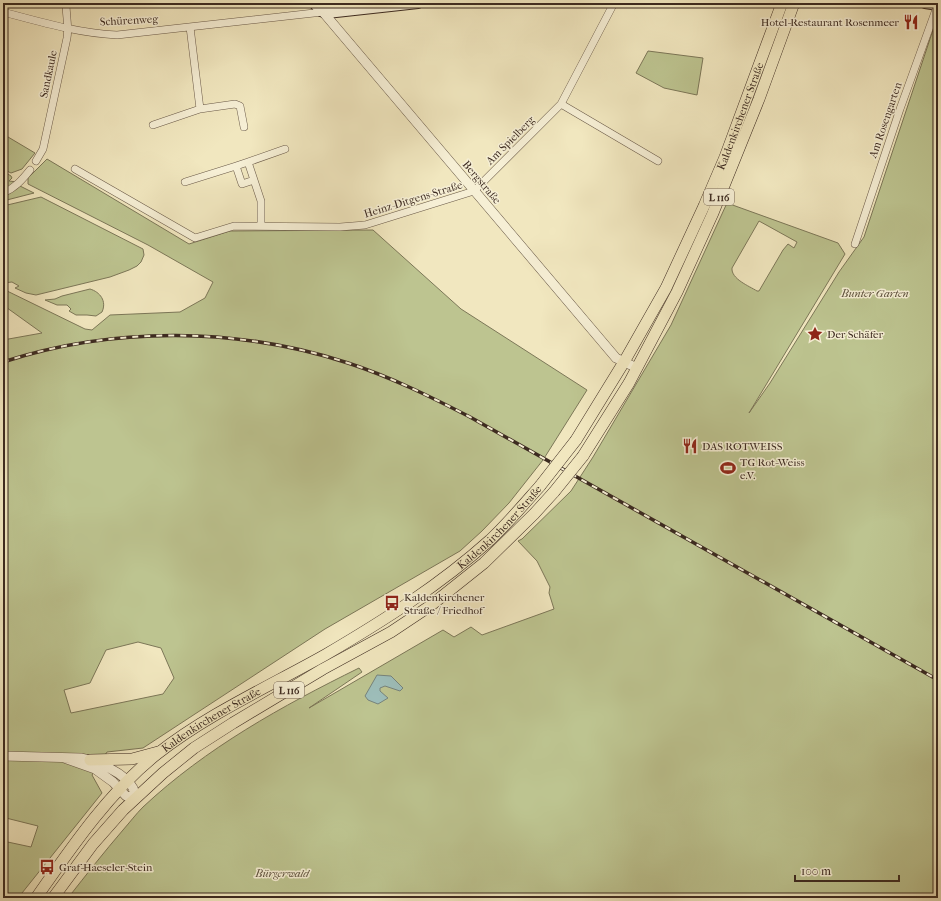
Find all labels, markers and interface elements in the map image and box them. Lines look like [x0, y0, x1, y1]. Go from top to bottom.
street label: Schürenweg [100, 12, 159, 29]
restaurant icon: Hotel-Restaurant Rosenmeer [902, 13, 920, 31]
place label: Hotel-Restaurant Rosenmeer [761, 16, 899, 29]
street label: Sandkaule [37, 49, 60, 99]
street label: Kaldenkirchener Straße [714, 60, 767, 172]
street label: Am Rosengarten [866, 80, 905, 161]
street label: Am Spielberg [483, 113, 537, 168]
street label: Bergstraße [460, 158, 504, 207]
street label: Heinz-Ditgens-Straße [362, 178, 465, 221]
road number: L 116 [704, 189, 734, 205]
park label: Bunter Garten [840, 287, 909, 300]
place icon: Der Schäfer [806, 325, 824, 343]
place label: Der Schäfer [827, 328, 884, 341]
restaurant icon: DAS ROTWEISS [681, 437, 699, 455]
place label: DAS ROTWEISS [702, 440, 783, 453]
place label: TG Rot-Weiss e.V. [740, 456, 805, 482]
sports icon: TG Rot-Weiss e.V. [719, 459, 737, 477]
street label: Kaldenkirchener Straße [455, 482, 545, 572]
place label: Kaldenkirchener Straße / Friedhof [404, 591, 485, 617]
bus stop icon: Kaldenkirchener Straße / Friedhof [383, 594, 401, 612]
road number: L 116 [274, 682, 304, 698]
street label: Kaldenkirchener Straße [159, 685, 263, 755]
scale bar [795, 857, 899, 883]
bus stop icon: Graf-Haeseler-Stein [38, 858, 56, 876]
place label: Graf-Haeseler-Stein [59, 861, 153, 874]
text: 100 m [801, 864, 831, 878]
park label: Bürgerwald [254, 867, 310, 880]

